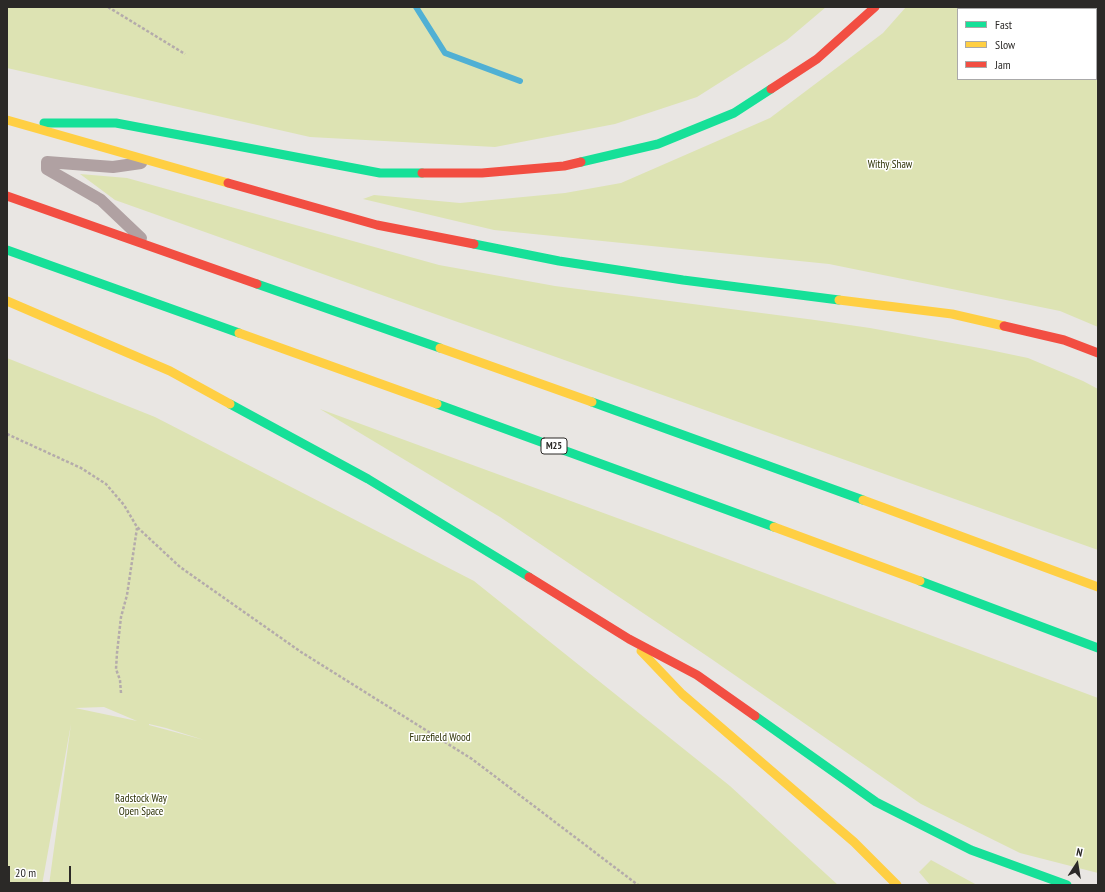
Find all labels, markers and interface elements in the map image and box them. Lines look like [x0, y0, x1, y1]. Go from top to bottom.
legend [957, 8, 1097, 80]
text: Fast [995, 17, 1012, 32]
text: Slow [995, 37, 1015, 52]
text: Jam [995, 57, 1011, 72]
park label: Withy Shaw [868, 158, 912, 172]
road number: M25 [541, 438, 567, 454]
park label: Furzefield Wood [410, 731, 470, 745]
park label: Radstock Way Open Space [115, 792, 167, 818]
north arrow [1057, 844, 1097, 884]
text: N [1075, 845, 1084, 860]
scale bar [10, 858, 73, 884]
text: 20 m [15, 865, 36, 880]

